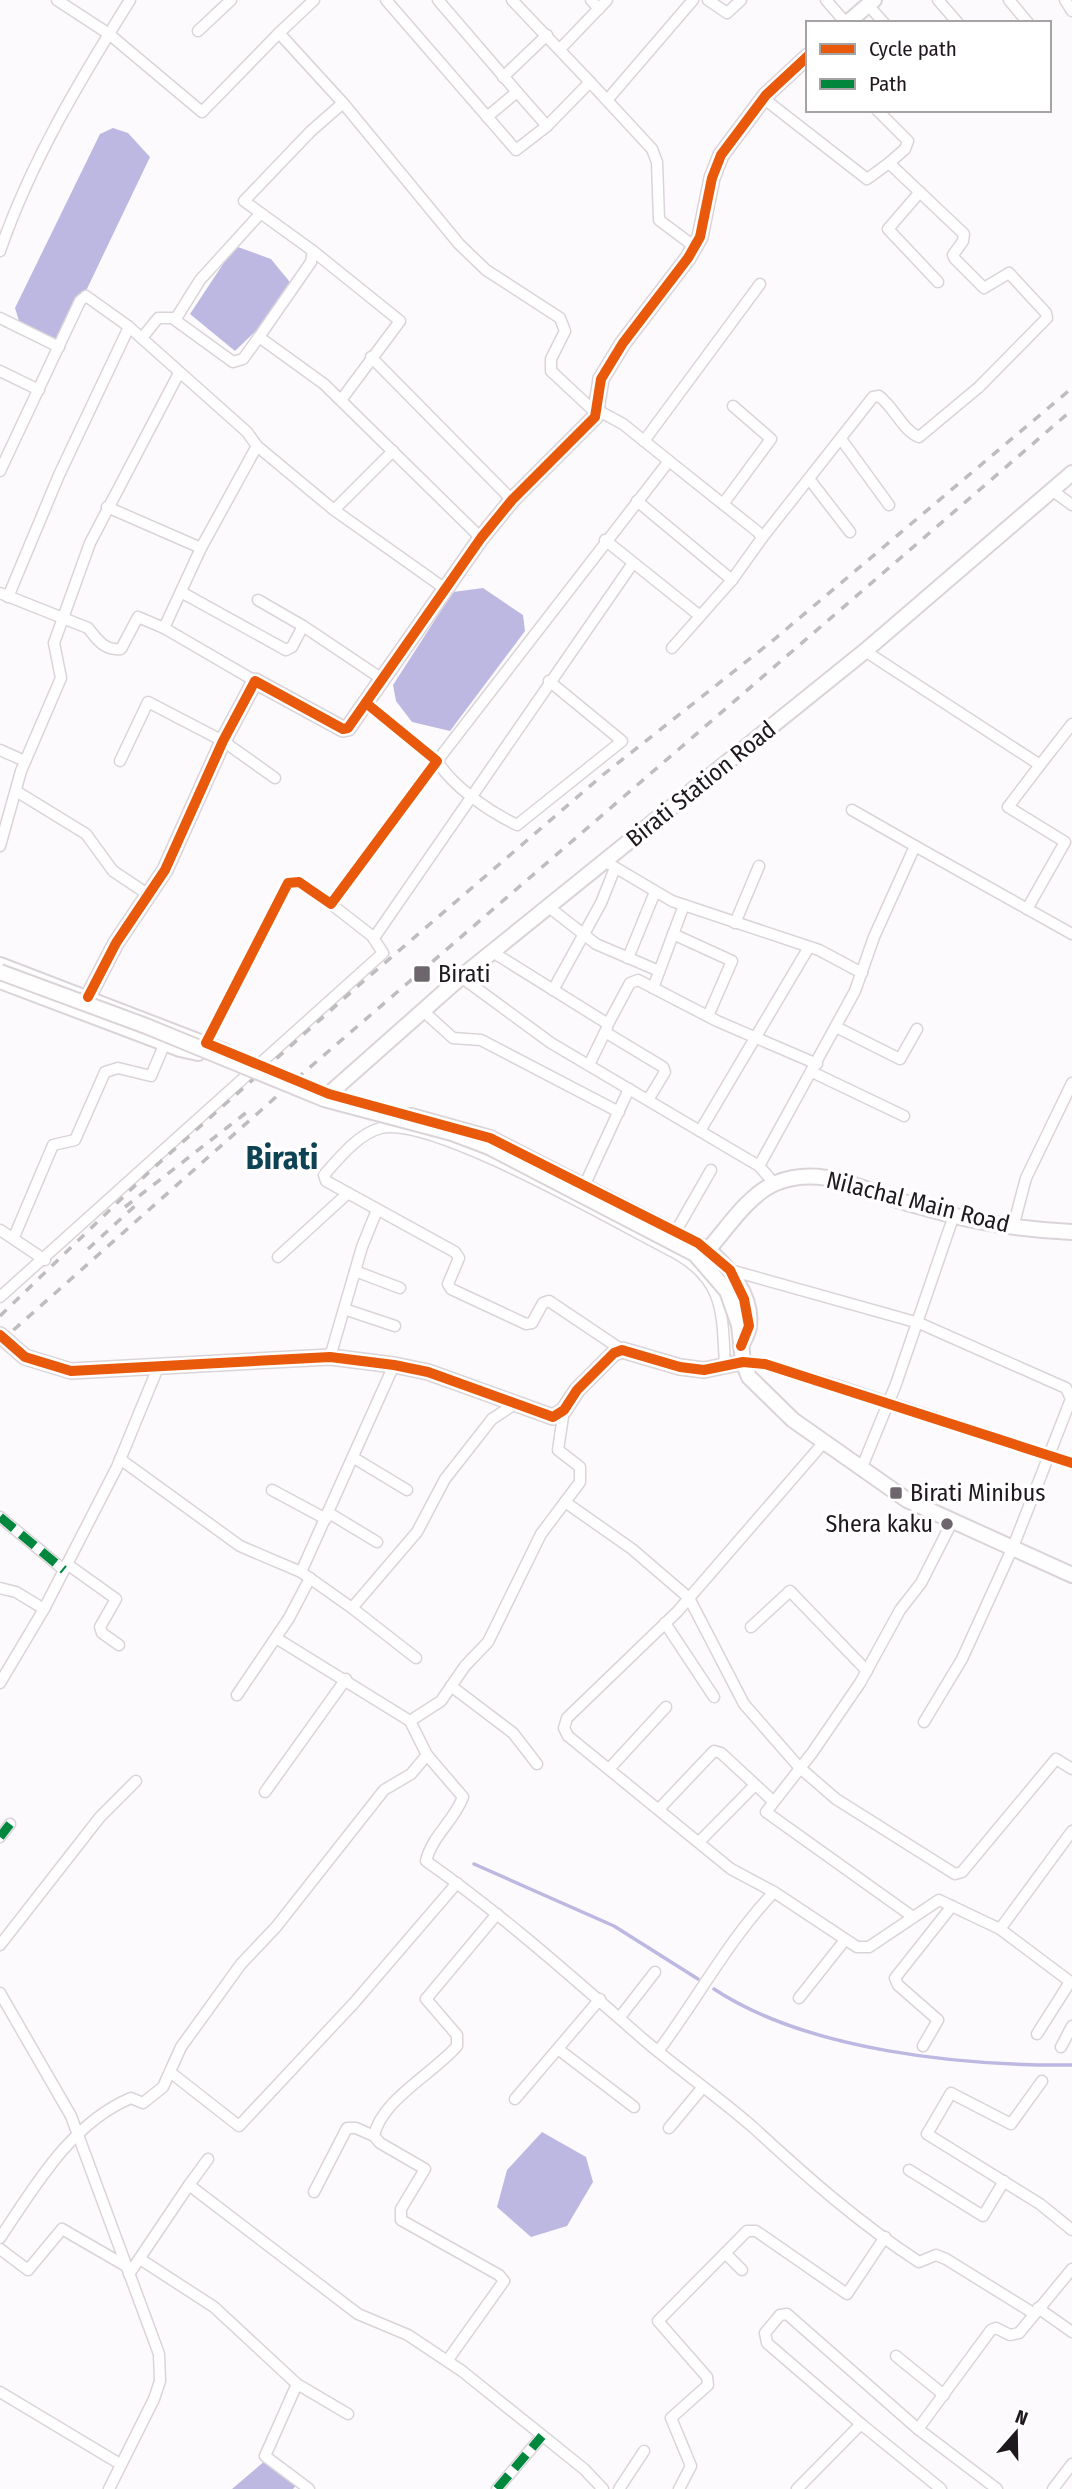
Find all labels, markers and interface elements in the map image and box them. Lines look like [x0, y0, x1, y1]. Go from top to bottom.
legend [806, 21, 1051, 112]
text: Cycle path [869, 36, 957, 62]
text: Path [869, 71, 907, 97]
street label: Birati Station Road [621, 715, 781, 853]
place label: Birati [438, 960, 490, 988]
marker: Birati [412, 964, 432, 984]
district label: Birati [246, 1139, 318, 1177]
street label: Nilachal Main Road [823, 1166, 1013, 1238]
place label: Birati Minibus [910, 1479, 1045, 1507]
marker: Birati Minibus [888, 1485, 904, 1501]
place label: Shera kaku [825, 1510, 933, 1538]
marker: Shera kaku [939, 1516, 955, 1532]
north arrow [981, 2398, 1051, 2468]
text: N [1012, 2405, 1031, 2430]

